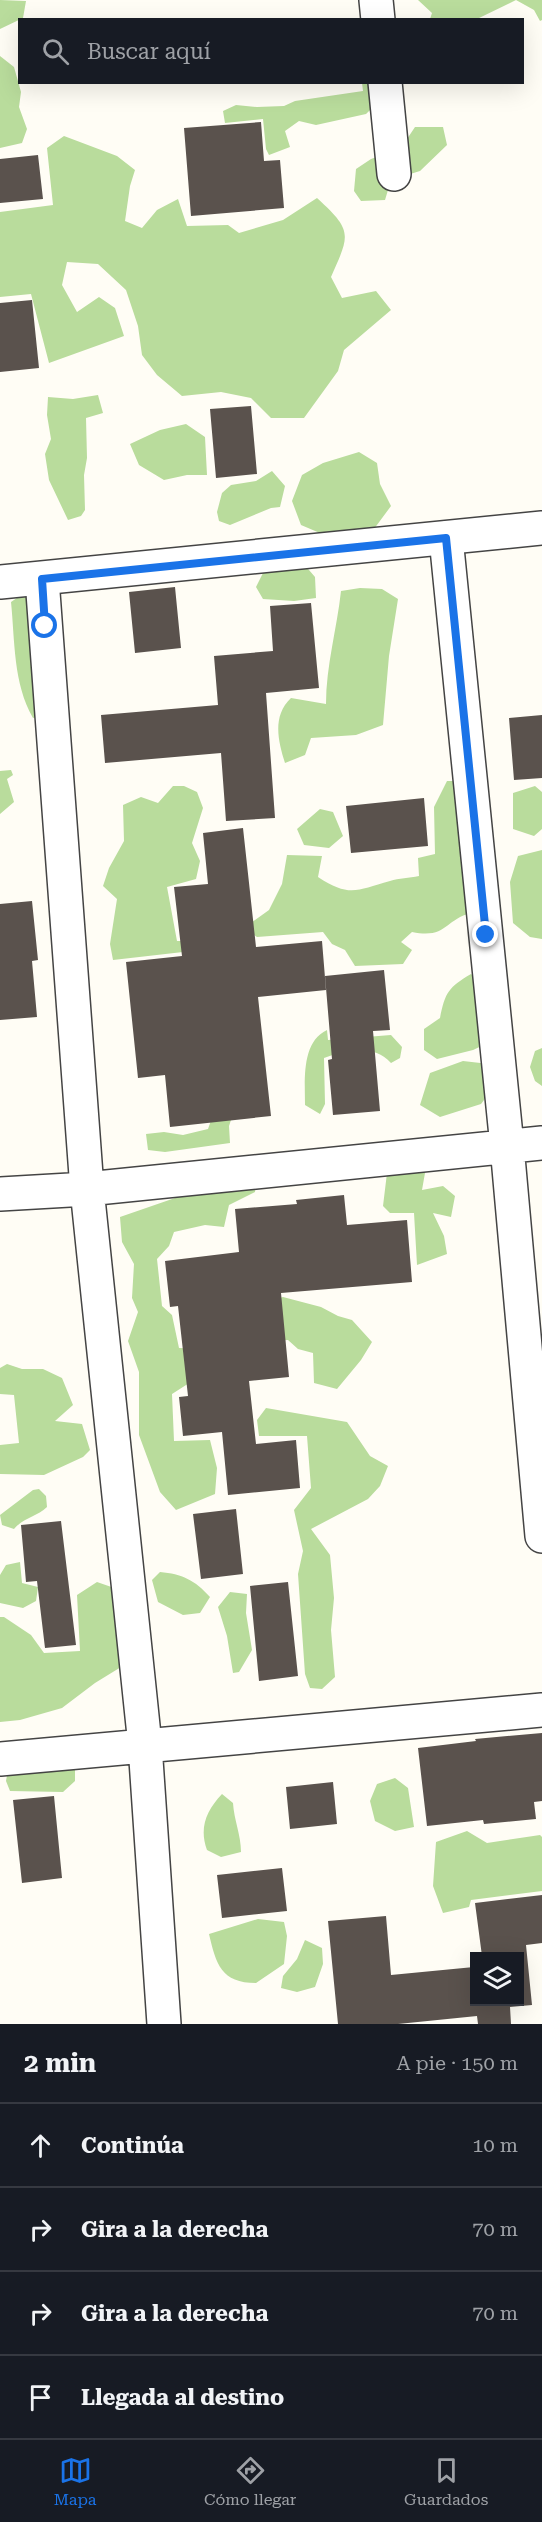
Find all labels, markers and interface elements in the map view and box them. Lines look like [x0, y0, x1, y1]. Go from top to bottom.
search box [18, 18, 524, 84]
icon: search [39, 35, 72, 68]
text: Buscar aquí [87, 39, 211, 64]
route start [31, 612, 57, 638]
route end [472, 921, 498, 947]
map controls [470, 1952, 524, 2006]
button: layers [470, 1952, 524, 2006]
text: 2 min [24, 2048, 96, 2078]
text: A pie · 150 m [396, 2051, 518, 2075]
icon: ahead [24, 2129, 57, 2162]
text: Continúa [81, 2133, 184, 2158]
text: 10 m [472, 2133, 518, 2157]
icon: right [24, 2213, 57, 2246]
text: Gira a la derecha [81, 2217, 268, 2242]
text: 70 m [472, 2217, 518, 2241]
icon: right [24, 2297, 57, 2330]
text: Gira a la derecha [81, 2301, 268, 2326]
text: 70 m [472, 2301, 518, 2325]
icon: arrive [24, 2381, 57, 2414]
text: Llegada al destino [81, 2385, 284, 2410]
tab: Mapa [54, 2454, 96, 2509]
tab: Cómo llegar [204, 2454, 296, 2509]
tab: Guardados [404, 2454, 488, 2509]

